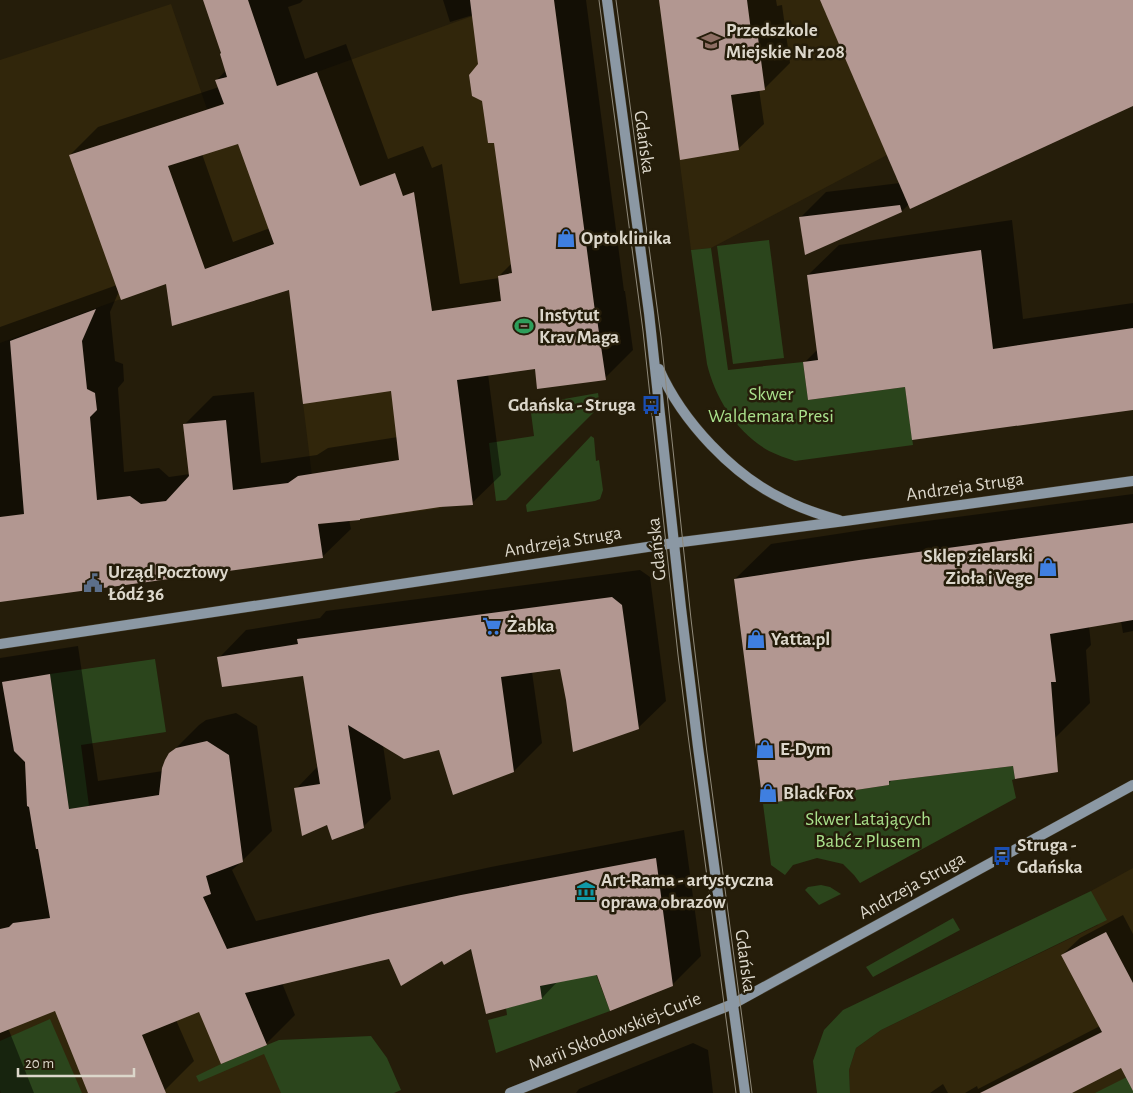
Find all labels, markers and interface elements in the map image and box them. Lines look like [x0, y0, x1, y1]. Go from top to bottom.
place label: Przedszkole Miejskie Nr 208 [726, 21, 845, 62]
school or university icon: Przedszkole Miejskie Nr 208 [700, 30, 722, 52]
street label: Gdańska [630, 109, 658, 175]
shop icon: Optoklinika [555, 227, 577, 249]
place label: Optoklinika [581, 229, 671, 248]
place label: Instytut Krav Maga [539, 306, 619, 347]
sports icon: Instytut Krav Maga [513, 315, 535, 337]
park label: Skwer Waldemara Presi [708, 385, 834, 426]
bus stop icon: Gdańska - Struga [640, 394, 662, 416]
place label: Gdańska - Struga [508, 396, 636, 415]
street label: Andrzeja Struga [905, 469, 1025, 505]
street label: Gdańska [644, 516, 670, 581]
street label: Andrzeja Struga [503, 523, 623, 561]
place label: Sklep zielarski Zioła i Vege [923, 547, 1033, 588]
shop icon: Sklep zielarski Zioła i Vege [1037, 556, 1059, 578]
place label: Urząd Pocztowy Łódź 36 [107, 563, 229, 604]
public building icon: Urząd Pocztowy Łódź 36 [82, 572, 104, 594]
supermarket icon: Żabka [481, 615, 503, 637]
place label: Żabka [507, 615, 555, 636]
shop icon: Yatta.pl [745, 628, 767, 650]
place label: Yatta.pl [771, 630, 830, 649]
shop icon: E-Dym [754, 738, 776, 760]
place label: E-Dym [780, 740, 831, 759]
shop icon: Black Fox [757, 782, 779, 804]
place label: Black Fox [783, 784, 854, 803]
park label: Skwer Latających Babć z Plusem [805, 810, 931, 851]
place label: Struga - Gdańska [1017, 836, 1083, 877]
bus stop icon: Struga - Gdańska [991, 845, 1013, 867]
street label: Andrzeja Struga [856, 849, 969, 923]
place label: Art-Rama - artystyczna oprawa obrazów [601, 871, 774, 912]
museum icon: Art-Rama - artystyczna oprawa obrazów [575, 880, 597, 902]
street label: Gdańska [731, 928, 759, 994]
street label: Marii Skłodowskiej-Curie [526, 989, 704, 1075]
scale bar [18, 1046, 134, 1078]
text: 20 m [25, 1056, 54, 1071]

